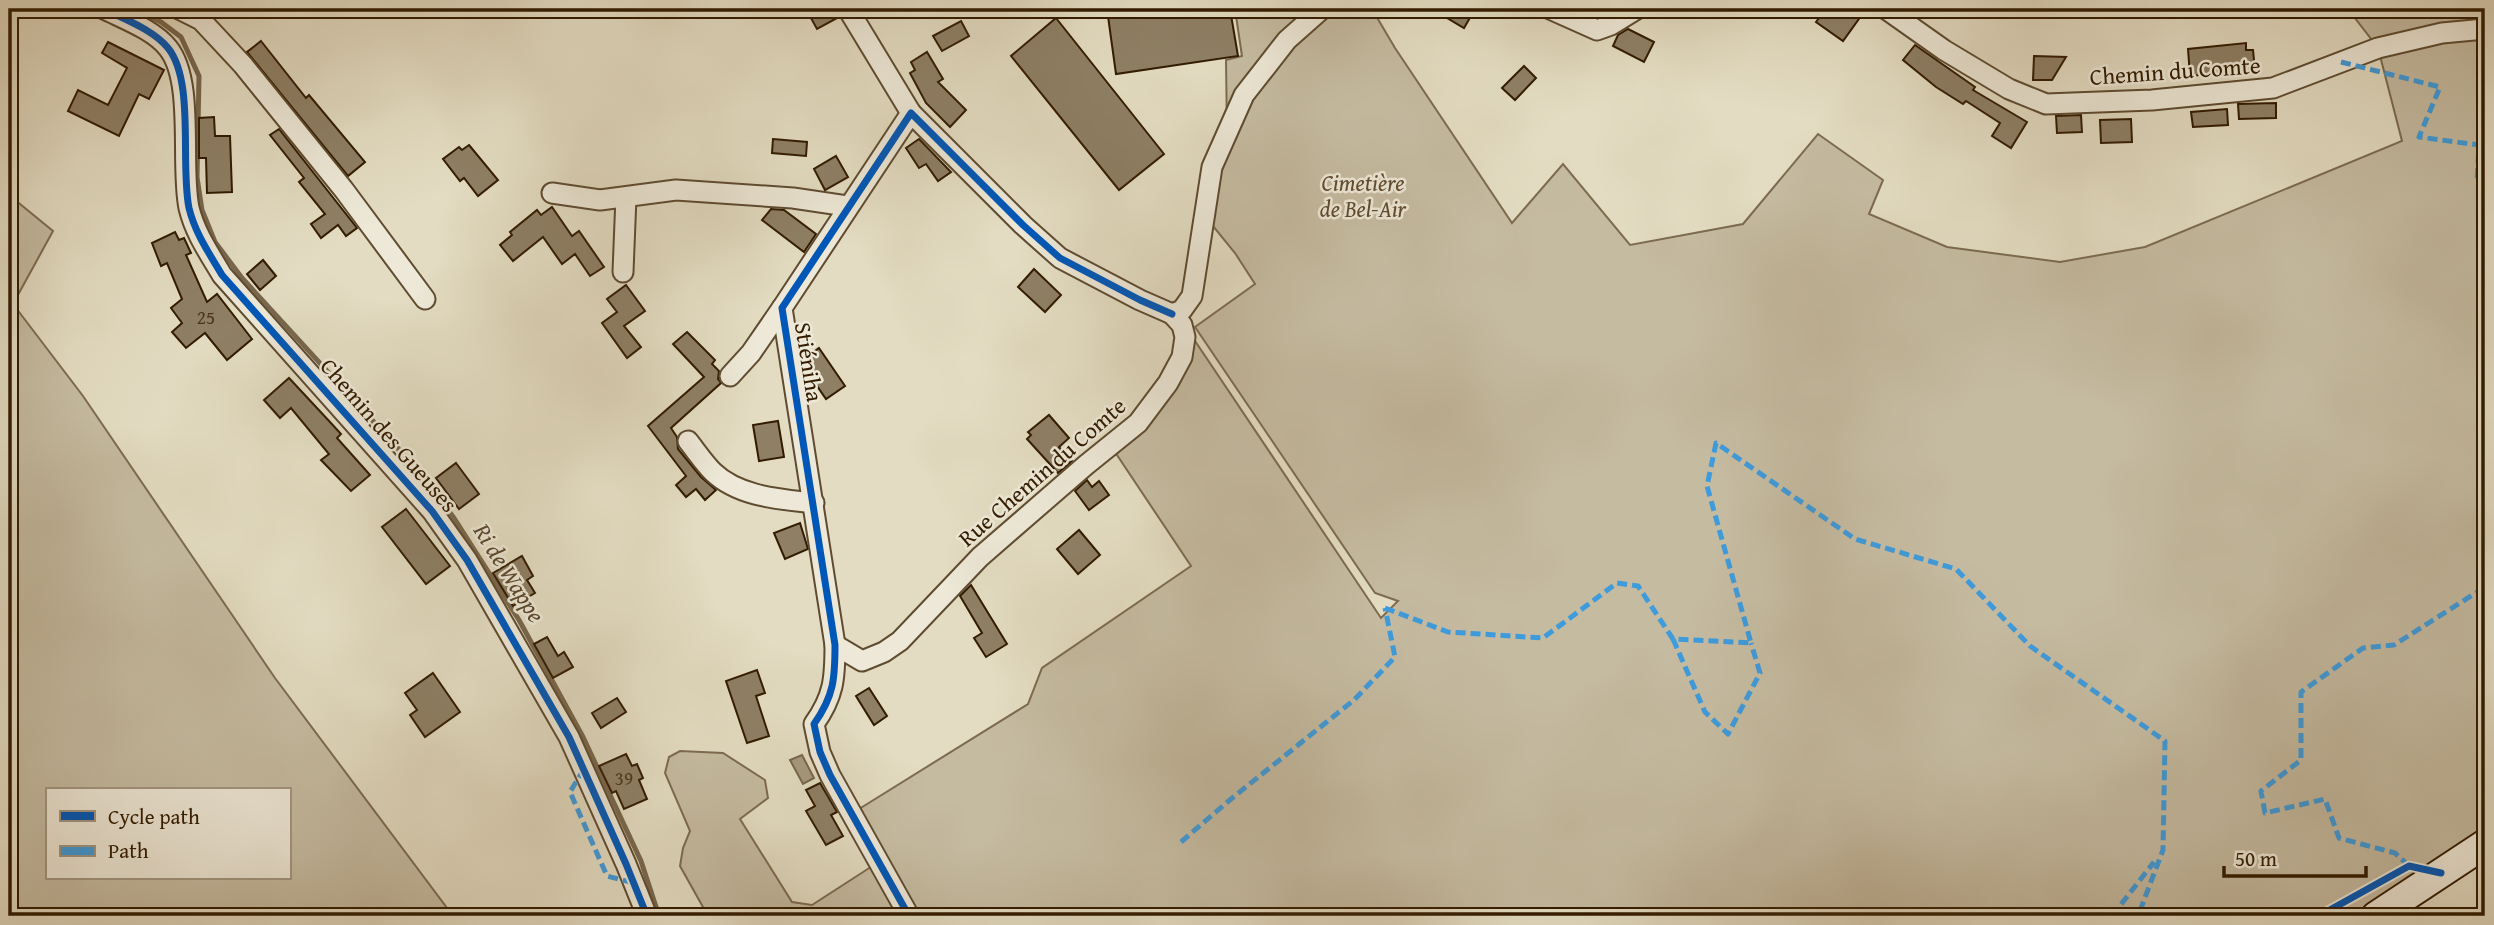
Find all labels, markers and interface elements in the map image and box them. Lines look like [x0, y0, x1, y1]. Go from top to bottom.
street label: Chemin du Comte [2088, 48, 2261, 93]
park label: Cimetière de Bel-Air [1320, 166, 1408, 225]
house number: 25 [197, 303, 215, 331]
street label: Stiéniha [787, 320, 832, 404]
street label: Chemin des Gueuses [313, 350, 466, 519]
street label: Rue Chemin du Comte [951, 389, 1133, 554]
water label: Ri de Wappe [464, 515, 554, 630]
house number: 39 [615, 764, 633, 792]
legend [46, 788, 290, 880]
text: Cycle path [108, 801, 200, 832]
scale bar [2224, 834, 2366, 878]
text: Path [108, 835, 149, 866]
text: 50 m [2235, 843, 2277, 874]

